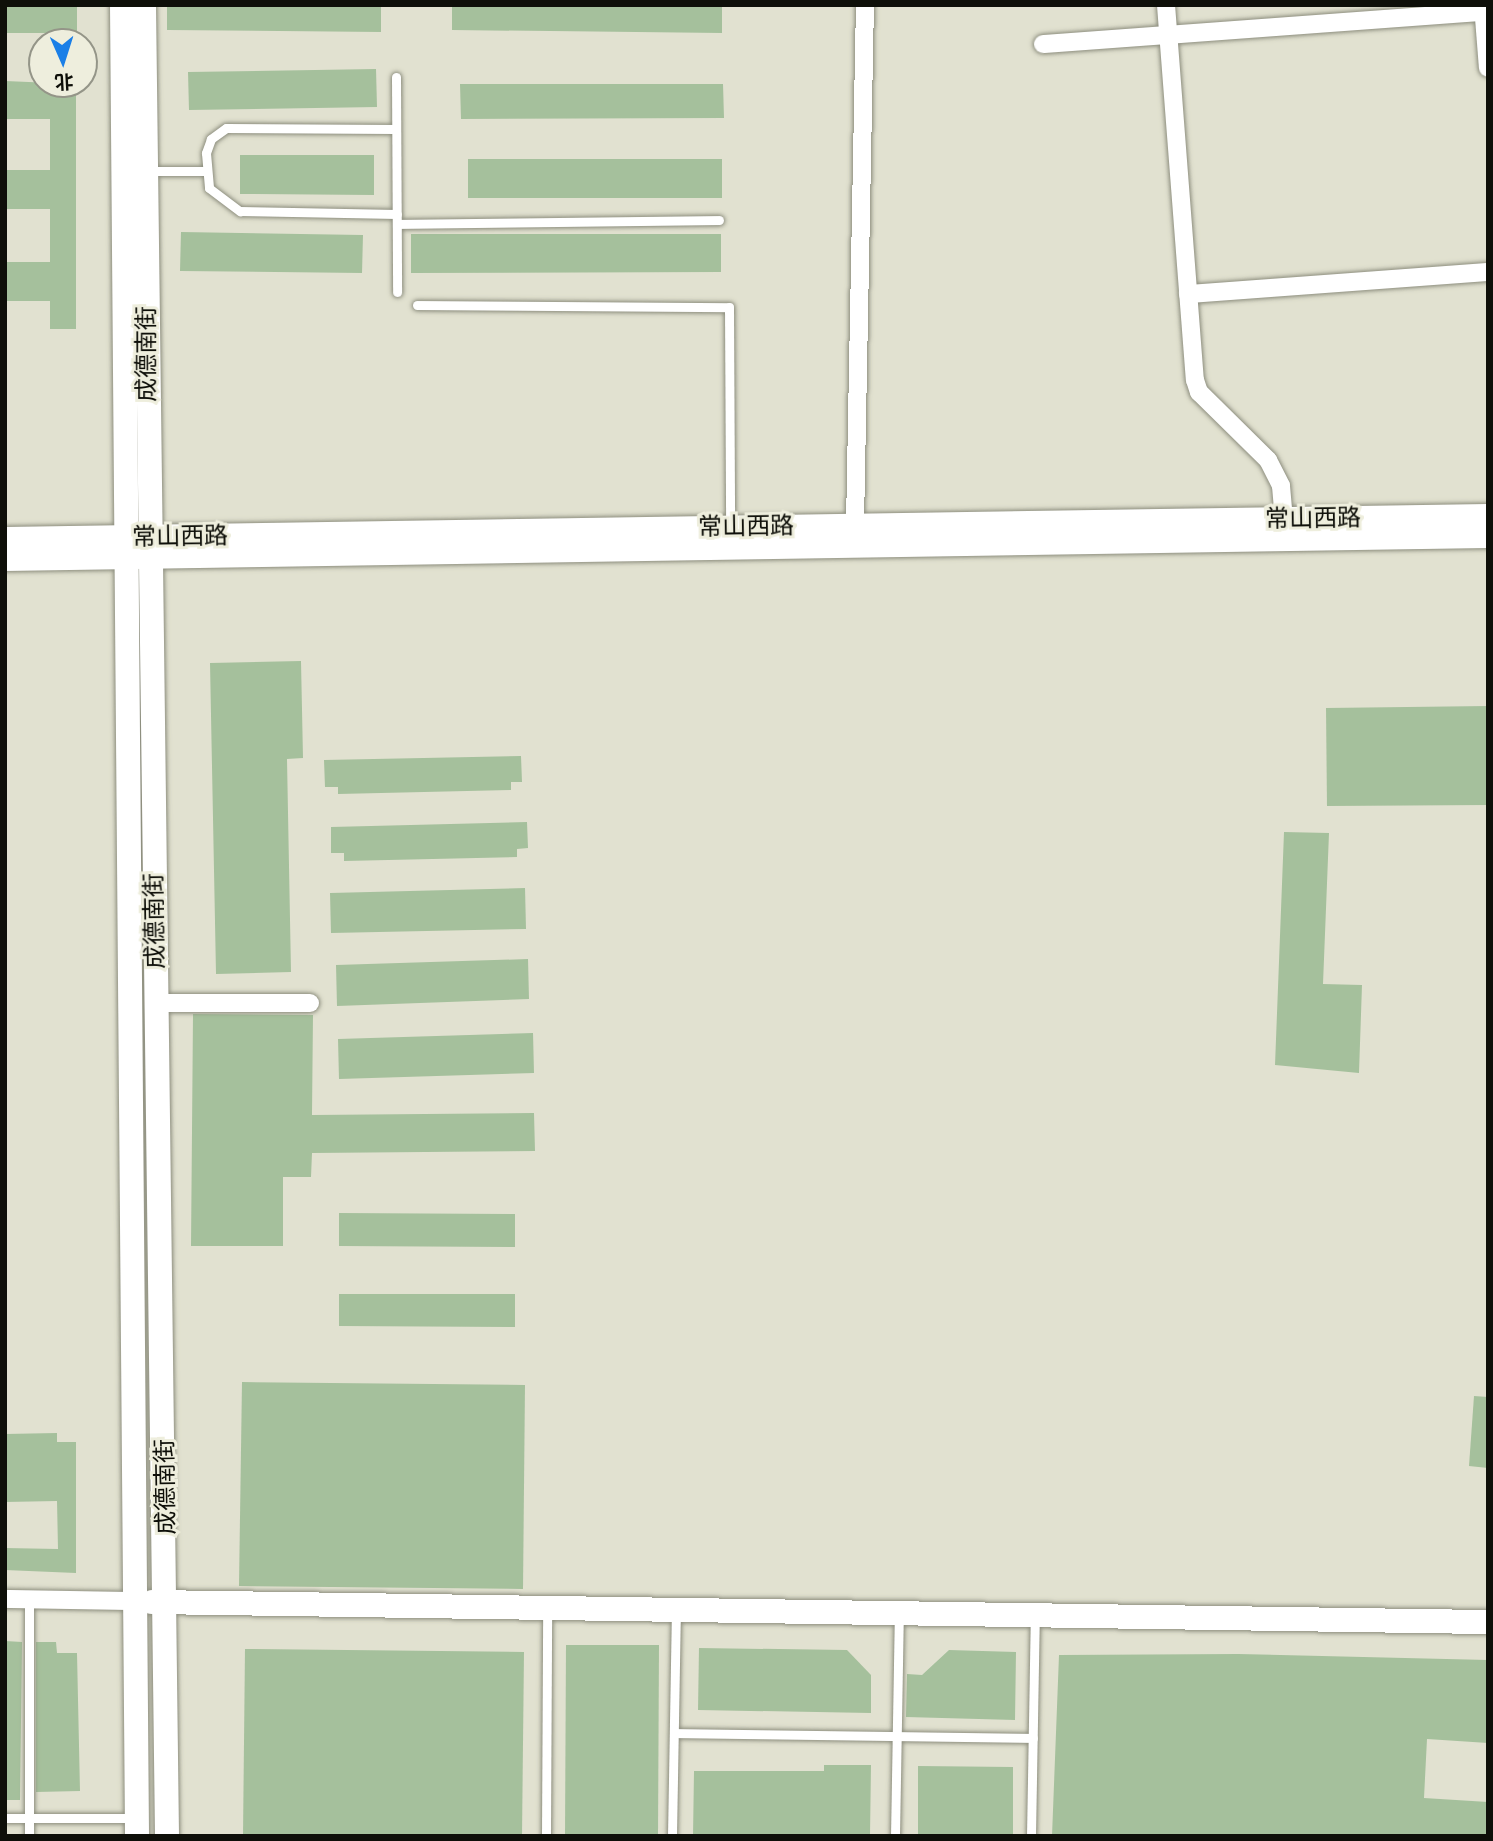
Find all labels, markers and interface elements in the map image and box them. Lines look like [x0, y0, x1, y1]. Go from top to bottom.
north arrow [28, 28, 98, 98]
text: 北 [54, 69, 74, 94]
street label: 成德南街 [132, 306, 160, 402]
street label: 常山西路 [1265, 503, 1361, 533]
street label: 常山西路 [698, 511, 794, 541]
street label: 常山西路 [132, 521, 228, 551]
street label: 成德南街 [139, 873, 169, 969]
street label: 成德南街 [150, 1439, 180, 1535]

